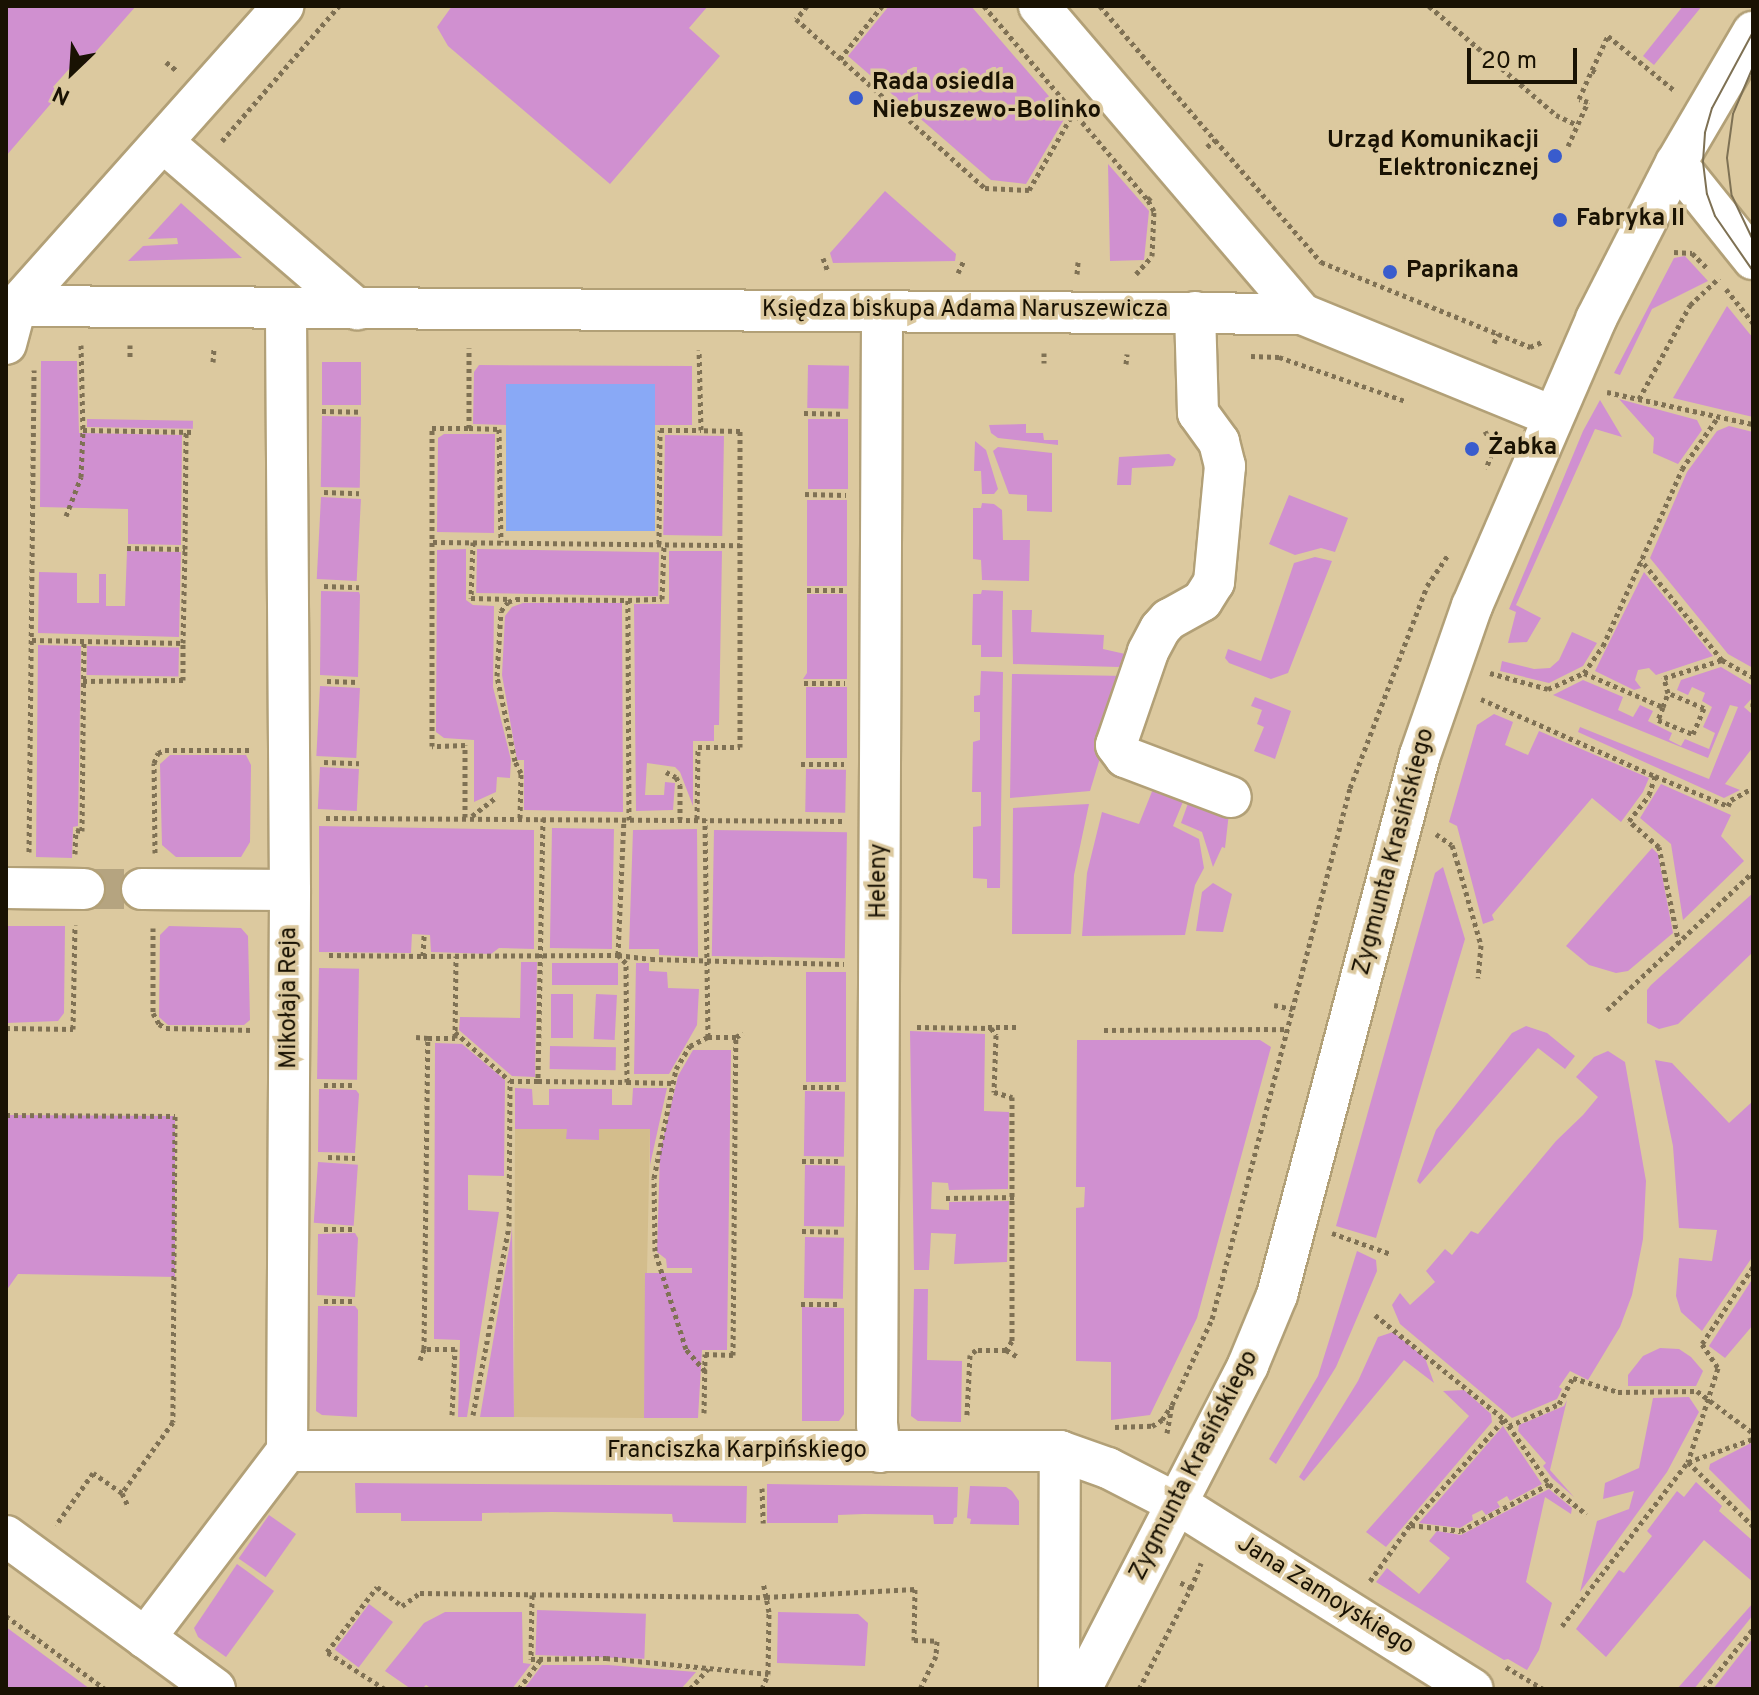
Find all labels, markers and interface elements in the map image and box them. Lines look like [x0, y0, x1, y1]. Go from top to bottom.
north arrow [32, 32, 112, 112]
scale bar [1471, 32, 1581, 82]
text: 20 m [1481, 47, 1537, 77]
place label: Rada osiedla Niebuszewo-Bolinko [872, 70, 1101, 126]
text: N [49, 79, 75, 110]
marker: Rada osiedla Niebuszewo-Bolinko [847, 89, 865, 107]
place label: Urząd Komunikacji Elektronicznej [1327, 128, 1539, 184]
marker: Urząd Komunikacji Elektronicznej [1546, 147, 1564, 165]
place label: Fabryka II [1576, 206, 1685, 234]
marker: Fabryka II [1551, 211, 1569, 229]
place label: Paprikana [1406, 258, 1519, 286]
marker: Paprikana [1381, 263, 1399, 281]
street label: Księdza biskupa Adama Naruszewicza [761, 297, 1169, 325]
place label: Żabka [1488, 435, 1557, 463]
marker: Żabka [1463, 440, 1481, 458]
street label: Zygmunta Krasińskiego [1348, 725, 1442, 979]
street label: Heleny [866, 843, 894, 919]
street label: Mikołaja Reja [276, 927, 304, 1069]
street label: Zygmunta Krasińskiego [1124, 1346, 1266, 1586]
street label: Franciszka Karpińskiego [607, 1438, 867, 1466]
street label: Jana Zamoyskiego [1231, 1530, 1419, 1662]

